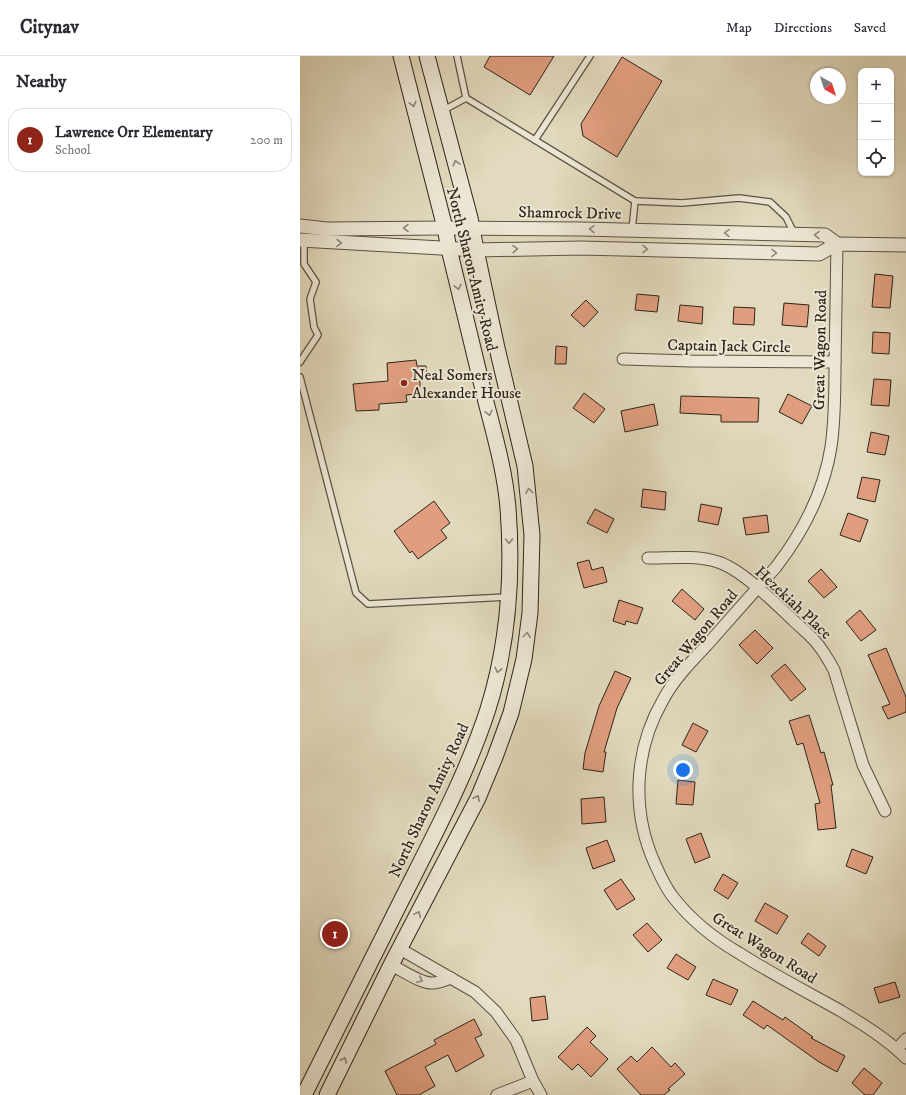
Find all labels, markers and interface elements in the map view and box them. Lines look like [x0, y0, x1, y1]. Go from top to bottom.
text: Citynav [20, 16, 79, 39]
text: Map [726, 19, 752, 37]
text: Directions [774, 19, 832, 37]
text: Saved [854, 19, 886, 37]
north arrow [810, 68, 846, 104]
map controls [858, 68, 894, 176]
button: + [858, 68, 894, 104]
text: Nearby [16, 71, 66, 93]
one-way arrow [408, 100, 417, 107]
button: − [858, 104, 894, 140]
text: Lawrence Orr Elementary [55, 123, 213, 142]
text: 1 [28, 132, 32, 148]
text: 200 m [250, 132, 283, 148]
button: locate [858, 140, 894, 176]
text: School [55, 142, 91, 158]
one-way arrow [452, 160, 460, 166]
street label: North Sharon Amity Road [442, 185, 502, 353]
street label: Shamrock Drive [518, 202, 622, 224]
one-way arrow [403, 224, 409, 232]
one-way arrow [589, 225, 595, 234]
one-way arrow [724, 228, 730, 237]
one-way arrow [814, 231, 820, 239]
one-way arrow [336, 238, 342, 247]
one-way arrow [512, 245, 518, 253]
one-way arrow [642, 245, 648, 254]
one-way arrow [771, 248, 777, 257]
one-way arrow [453, 283, 462, 290]
street label: Great Wagon Road [809, 290, 831, 410]
street label: Captain Jack Circle [667, 335, 791, 357]
place label: Neal Somers Alexander House [412, 365, 522, 403]
marker: Neal Somers Alexander House [399, 378, 409, 388]
one-way arrow [484, 409, 493, 416]
one-way arrow [524, 488, 533, 494]
one-way arrow [505, 538, 513, 544]
street label: Hezekiah Place [751, 562, 836, 644]
street label: Great Wagon Road [650, 585, 742, 690]
one-way arrow [522, 632, 531, 638]
one-way arrow [494, 667, 502, 673]
street label: North Sharon Amity Road [384, 720, 473, 881]
your location [673, 760, 693, 780]
one-way arrow [472, 795, 480, 803]
street label: Great Wagon Road [708, 908, 821, 988]
one-way arrow [413, 911, 420, 918]
pin: 1 [322, 919, 348, 949]
one-way arrow [417, 975, 424, 983]
one-way arrow [339, 1057, 347, 1064]

